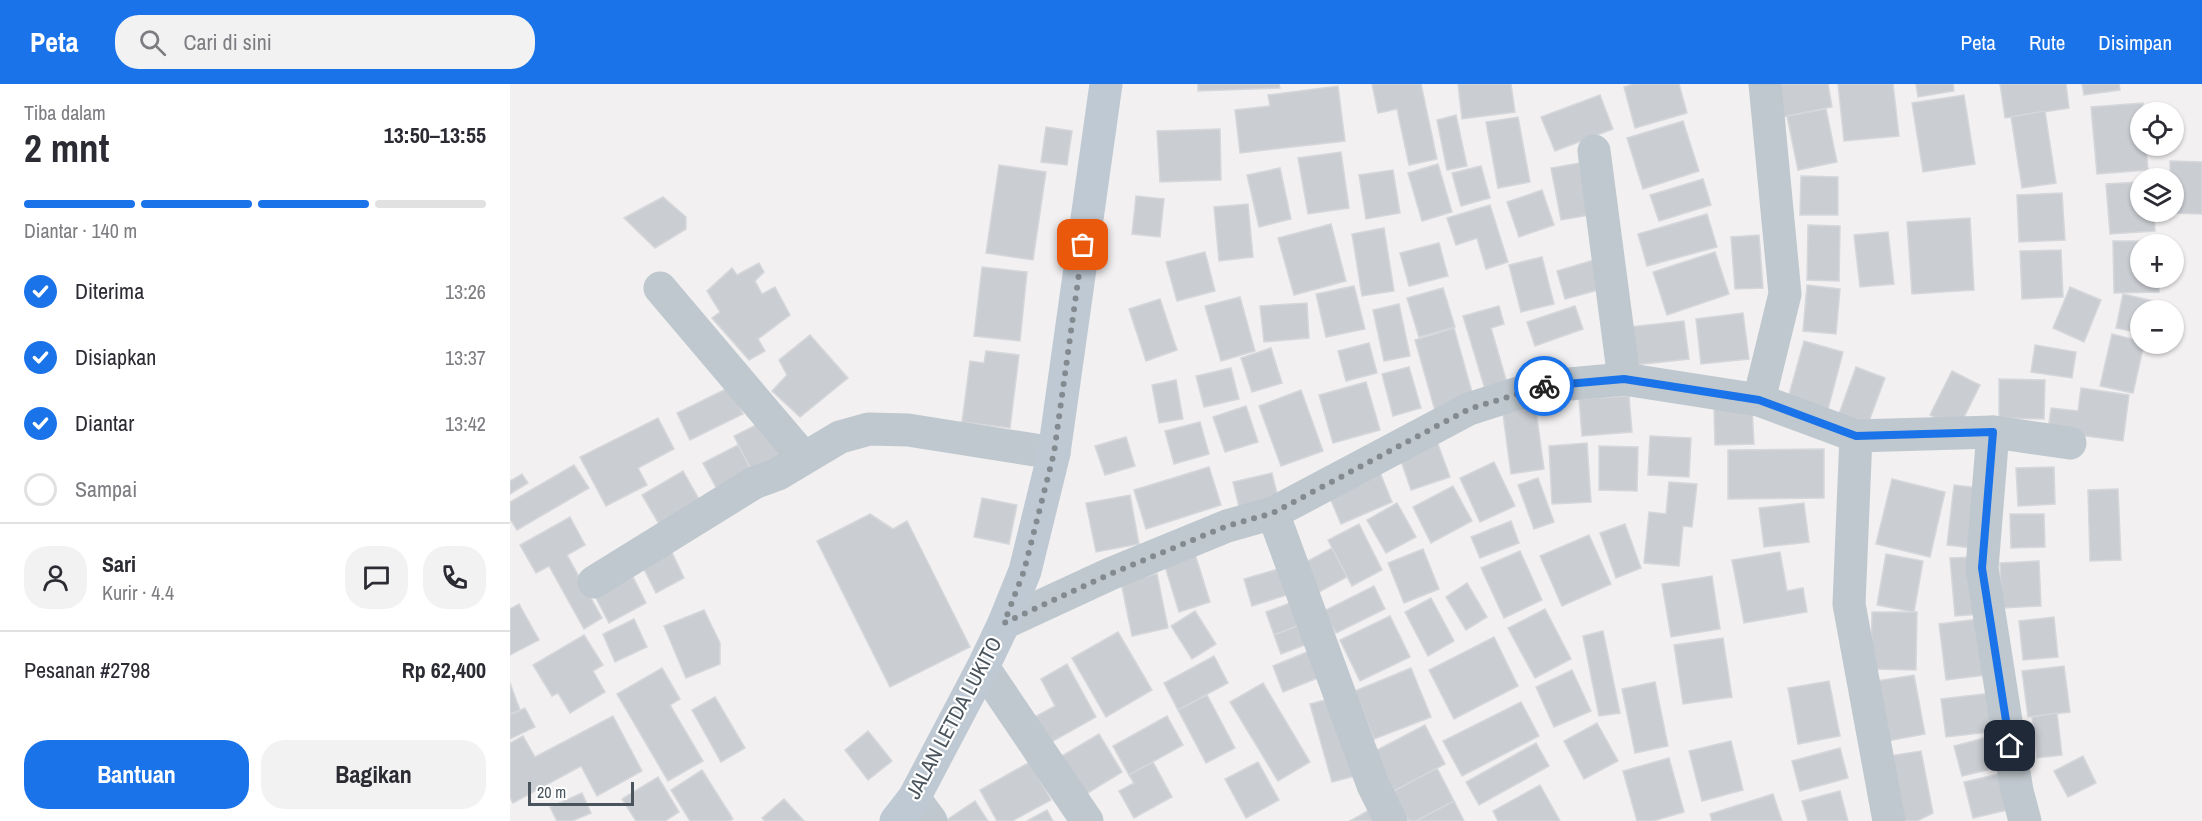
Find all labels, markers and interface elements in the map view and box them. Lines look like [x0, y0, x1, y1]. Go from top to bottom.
search box [115, 15, 535, 69]
text: Peta [30, 23, 79, 61]
icon: search [136, 26, 169, 59]
text: Cari di sini [184, 27, 272, 57]
text: Peta [1960, 28, 1996, 57]
text: Rute [2029, 28, 2065, 57]
text: Disimpan [2098, 28, 2172, 57]
text: Tiba dalam [24, 99, 106, 126]
map controls [2130, 102, 2184, 354]
button: locate [2130, 102, 2184, 156]
text: 13:50–13:55 [384, 120, 486, 150]
text: 2 mnt [24, 122, 109, 174]
button: layers [2130, 168, 2184, 222]
text: Diantar · 140 m [24, 217, 137, 244]
pin [1057, 219, 1108, 270]
icon: bag [1066, 228, 1099, 261]
button: + [2130, 234, 2184, 288]
icon: check [24, 275, 57, 308]
text: Diterima [75, 276, 144, 306]
text: 13:26 [445, 278, 486, 305]
button: − [2130, 300, 2184, 354]
icon: check [24, 341, 57, 374]
text: Disiapkan [75, 342, 156, 372]
text: 13:37 [445, 344, 486, 371]
courier [1514, 356, 1574, 416]
icon: bike [1528, 370, 1561, 403]
icon: check [24, 407, 57, 440]
text: Diantar [75, 408, 134, 438]
text: 13:42 [445, 410, 486, 437]
text: Sampai [75, 474, 137, 504]
button: person [24, 546, 87, 609]
button: chat [345, 546, 408, 609]
button: phone [423, 546, 486, 609]
text: Sari [102, 549, 136, 579]
text: Kurir · 4.4 [102, 579, 174, 606]
street label: JALAN LETDA LUKITO [899, 632, 1009, 804]
text: Pesanan #2798 [24, 655, 150, 685]
text: Rp 62,400 [402, 655, 486, 685]
pin [1984, 720, 2035, 771]
icon: home [1993, 729, 2026, 762]
button: Bantuan [24, 740, 249, 809]
button: Bagikan [261, 740, 486, 809]
scale bar [528, 779, 634, 806]
text: 20 m [537, 781, 566, 803]

